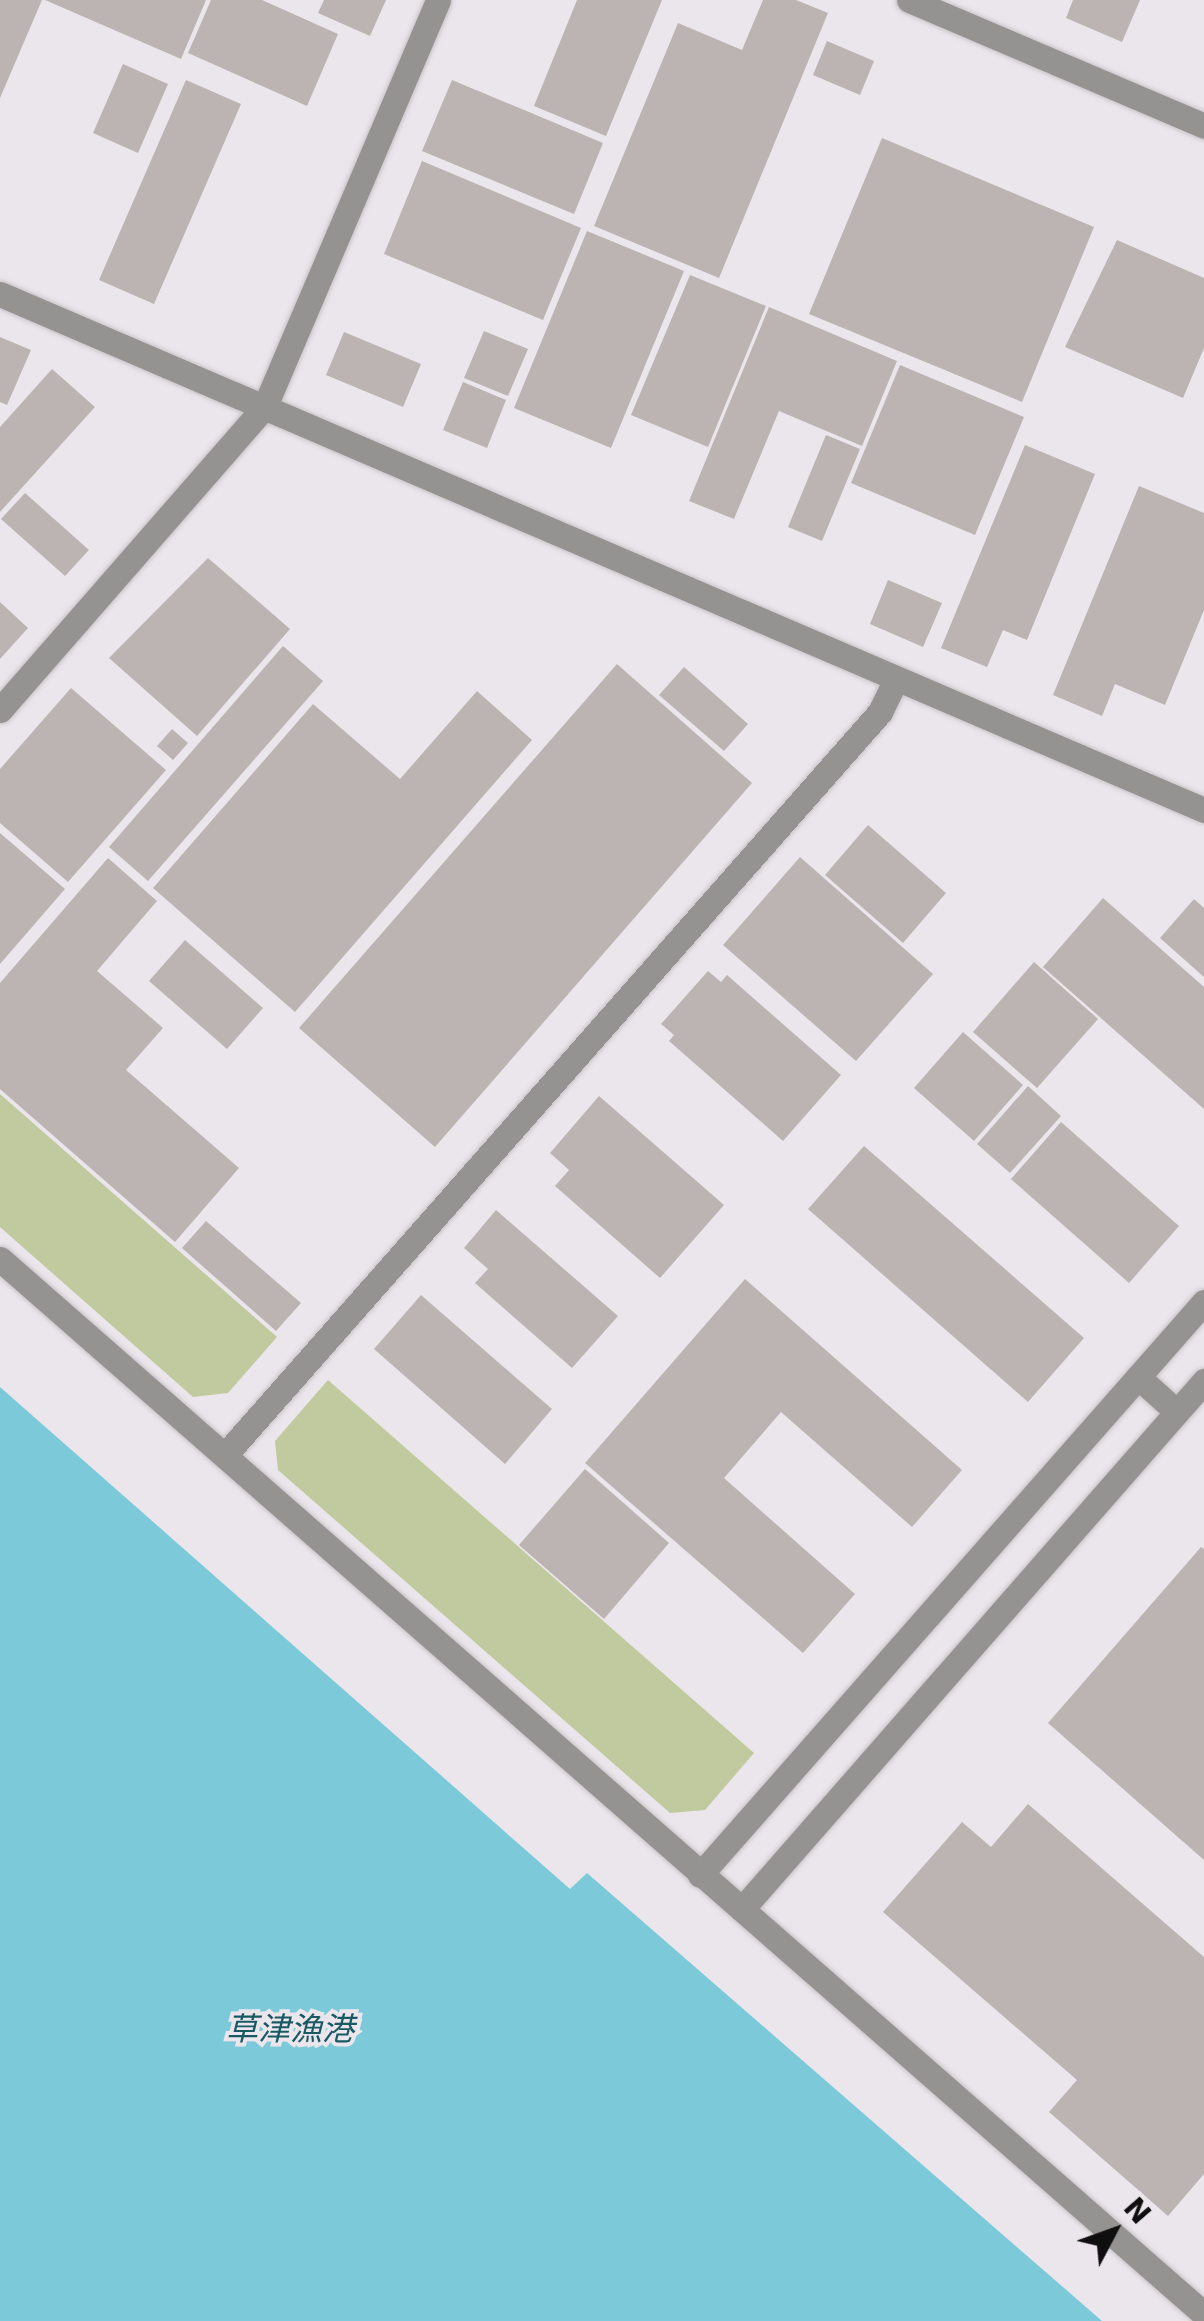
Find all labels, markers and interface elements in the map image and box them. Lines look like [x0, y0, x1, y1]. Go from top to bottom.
water label: 草津漁港 [226, 2010, 354, 2048]
north arrow [1064, 2181, 1164, 2281]
text: N [1117, 2191, 1157, 2231]

